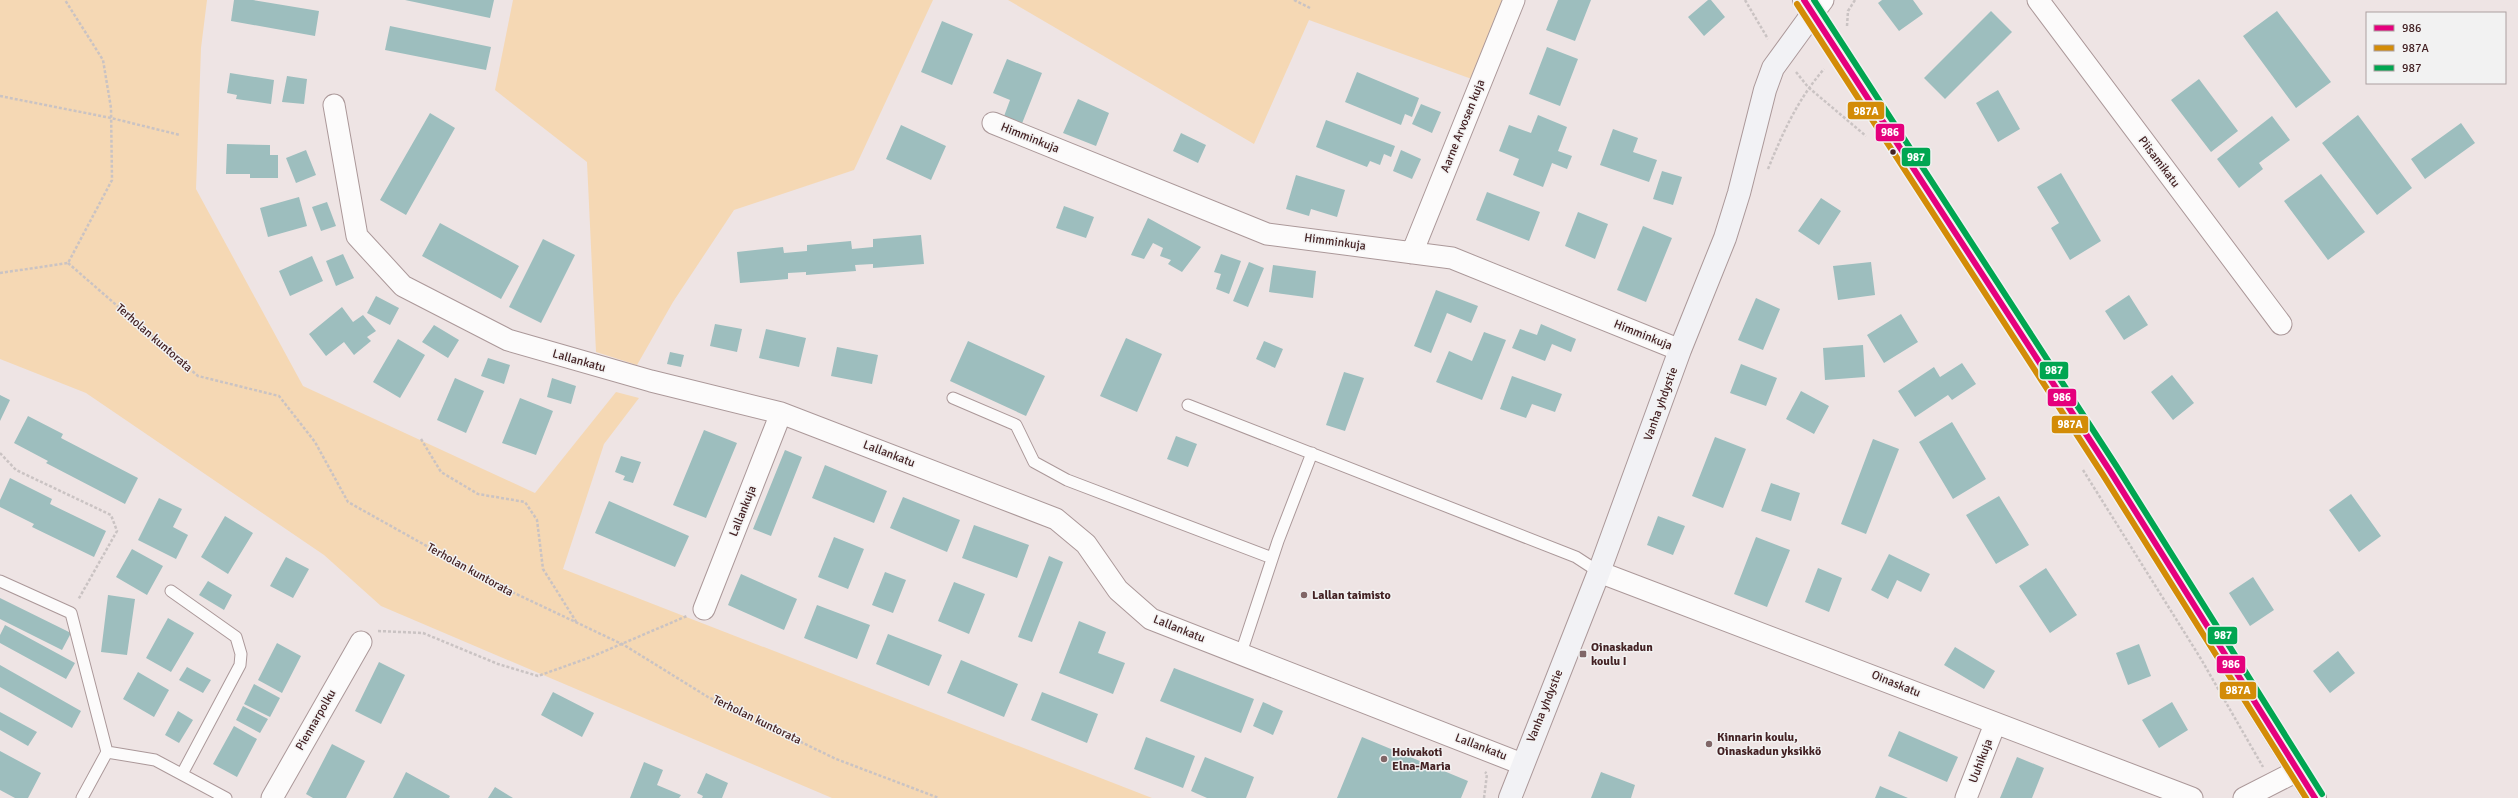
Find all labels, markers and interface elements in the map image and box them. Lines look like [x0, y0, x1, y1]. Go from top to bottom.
legend [2366, 12, 2506, 84]
text: 986 [2402, 21, 2421, 36]
text: 987A [2402, 41, 2429, 56]
text: 987 [2402, 61, 2421, 76]
street label: Aarne Arvosen kuja [1438, 77, 1488, 175]
line badge: 987A [1847, 101, 1885, 120]
text: 987A [1854, 105, 1878, 118]
street label: Himminkuja [998, 119, 1062, 157]
line badge: 986 [1875, 123, 1905, 142]
text: 986 [1881, 126, 1899, 139]
street label: Piisamikatu [2135, 133, 2183, 191]
unlabelled marker [1888, 147, 1898, 157]
line badge: 987 [1901, 147, 1931, 167]
text: 987 [1907, 151, 1925, 164]
street label: Himminkuja [1303, 230, 1367, 254]
street label: Terholan kuntorata [113, 301, 195, 375]
street label: Himminkuja [1611, 316, 1675, 354]
street label: Lallankatu [551, 346, 607, 376]
line badge: 987 [2039, 361, 2069, 380]
text: 987 [2045, 364, 2063, 377]
street label: Vanha yhdystie [1641, 365, 1681, 443]
line badge: 986 [2047, 388, 2077, 407]
text: 986 [2053, 391, 2071, 404]
line badge: 987A [2051, 415, 2089, 434]
text: 987A [2058, 418, 2082, 431]
street label: Lallankatu [861, 437, 917, 471]
street label: Lallankuja [726, 483, 760, 539]
street label: Terholan kuntorata [424, 540, 516, 600]
place label: Lallan taimisto [1312, 588, 1391, 603]
marker: Lallan taimisto [1299, 590, 1309, 600]
street label: Lallankatu [1151, 612, 1207, 646]
line badge: 987 [2207, 626, 2238, 645]
text: 987 [2214, 629, 2232, 642]
place label: Oinaskadun koulu I [1591, 640, 1653, 669]
marker: Oinaskadun koulu I [1578, 649, 1588, 659]
line badge: 986 [2216, 655, 2246, 674]
text: 986 [2222, 658, 2240, 671]
street label: Vanha yhdystie [1524, 667, 1566, 745]
street label: Oinaskatu [1869, 667, 1923, 701]
line badge: 987A [2219, 681, 2257, 700]
text: 987A [2226, 684, 2250, 697]
street label: Piennarpolku [292, 687, 340, 753]
street label: Terholan kuntorata [710, 692, 804, 748]
street label: Lallankatu [1453, 730, 1509, 764]
place label: Kinnarin koulu, Oinaskadun yksikkö [1717, 730, 1821, 759]
street label: Uuhikuja [1966, 737, 1996, 785]
marker: Kinnarin koulu, Oinaskadun yksikkö [1704, 739, 1714, 749]
place label: Hoivakoti Elna-Maria [1392, 745, 1451, 774]
marker: Hoivakoti Elna-Maria [1379, 754, 1389, 764]

